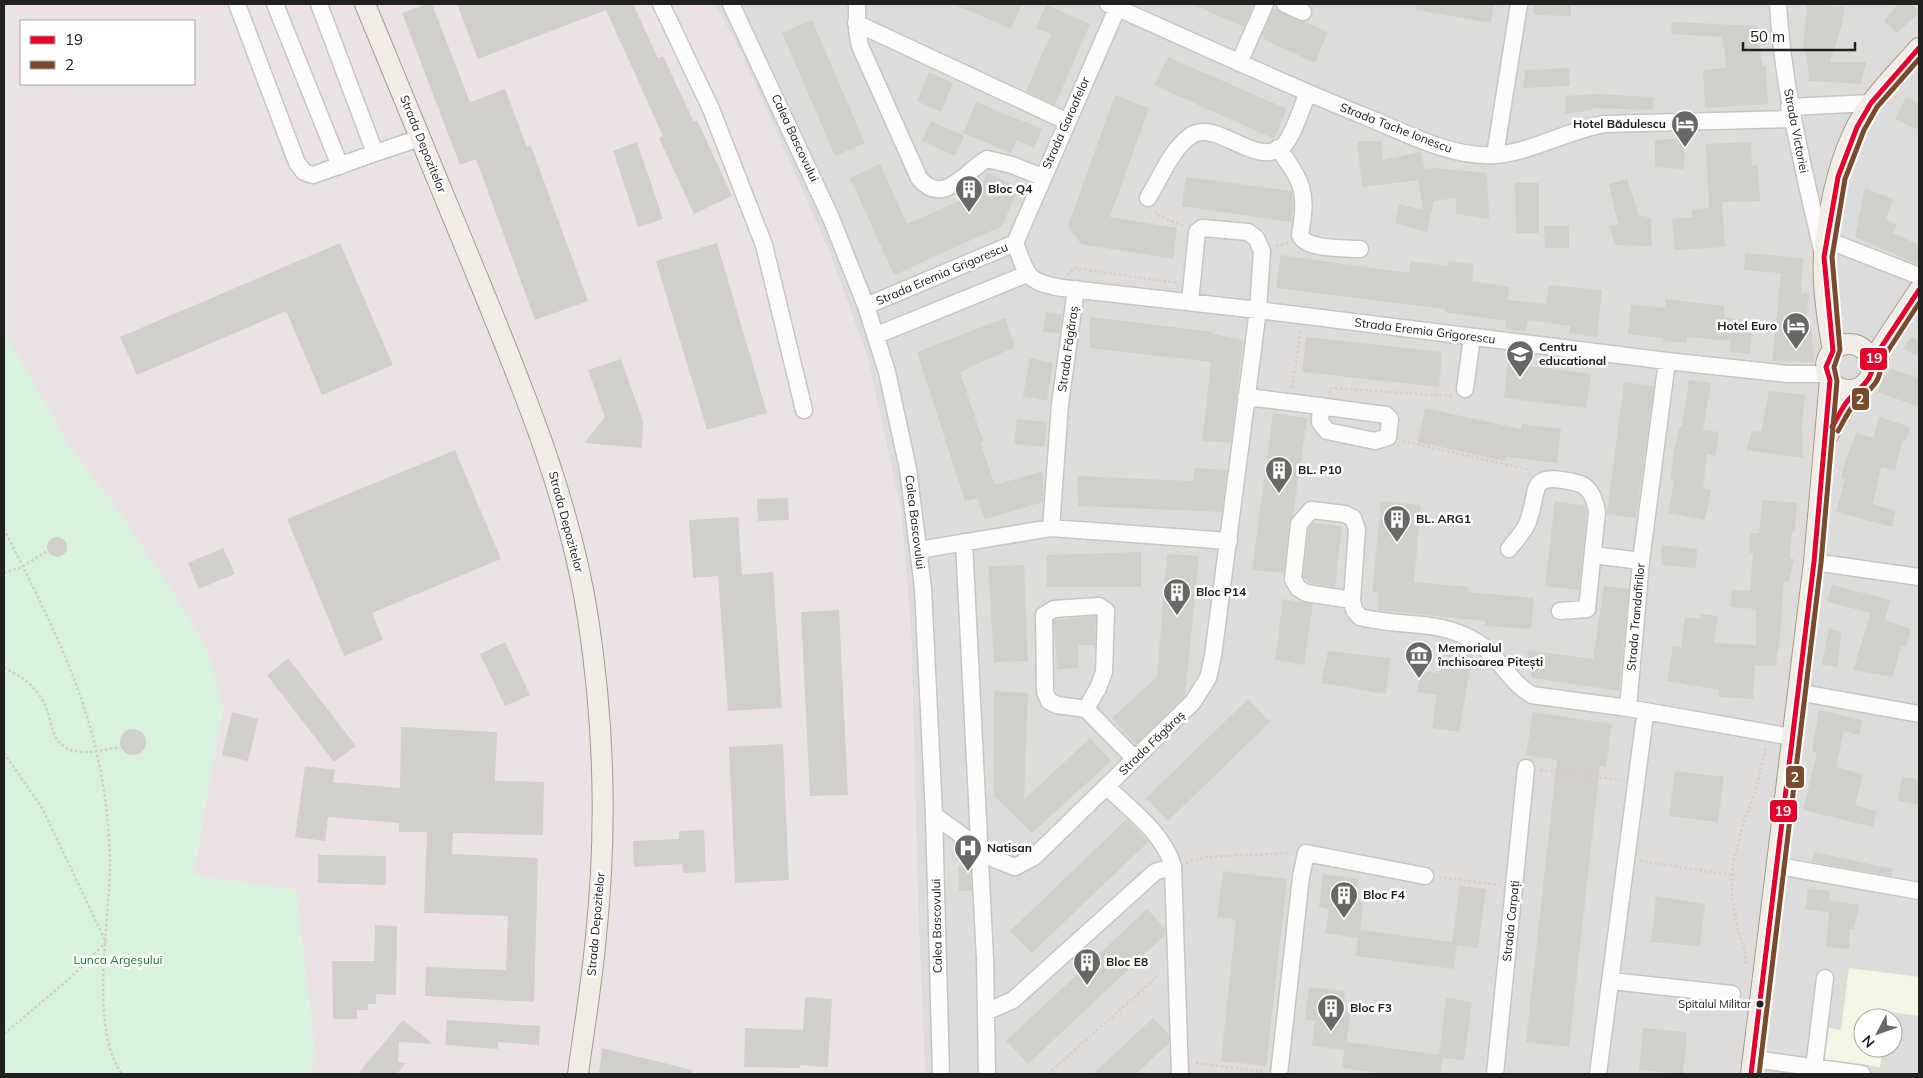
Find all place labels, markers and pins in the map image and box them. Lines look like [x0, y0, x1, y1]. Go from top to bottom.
hotel icon: Hotel Bădulescu [1670, 109, 1700, 148]
place label: Hotel Bădulescu [1573, 116, 1666, 131]
building icon: Bloc Q4 [954, 174, 984, 213]
place label: Bloc Q4 [988, 181, 1033, 196]
hotel icon: Hotel Euro [1781, 311, 1811, 350]
place label: Hotel Euro [1717, 318, 1777, 333]
school or university icon: Centru educational [1505, 339, 1535, 378]
place label: Centru educational [1539, 339, 1606, 368]
building icon: BL. P10 [1264, 455, 1294, 494]
place label: BL. P10 [1298, 462, 1342, 477]
building icon: BL. ARG1 [1382, 504, 1412, 543]
place label: BL. ARG1 [1416, 511, 1471, 526]
building icon: Bloc P14 [1162, 577, 1192, 616]
place label: Bloc P14 [1196, 584, 1246, 599]
museum icon: Memorialul închisoarea Pitești [1404, 640, 1434, 679]
place label: Memorialul închisoarea Pitești [1437, 640, 1543, 670]
hospital icon: Natisan [953, 833, 983, 872]
place label: Natisan [987, 840, 1032, 855]
building icon: Bloc F4 [1329, 880, 1359, 919]
place label: Bloc F4 [1363, 887, 1405, 902]
building icon: Bloc E8 [1072, 947, 1102, 986]
place label: Bloc E8 [1106, 954, 1148, 969]
building icon: Bloc F3 [1316, 993, 1346, 1032]
place label: Spitalul Militar [1678, 997, 1751, 1011]
marker: Spitalul Militar [1755, 999, 1765, 1009]
place label: Bloc F3 [1350, 1000, 1392, 1015]

